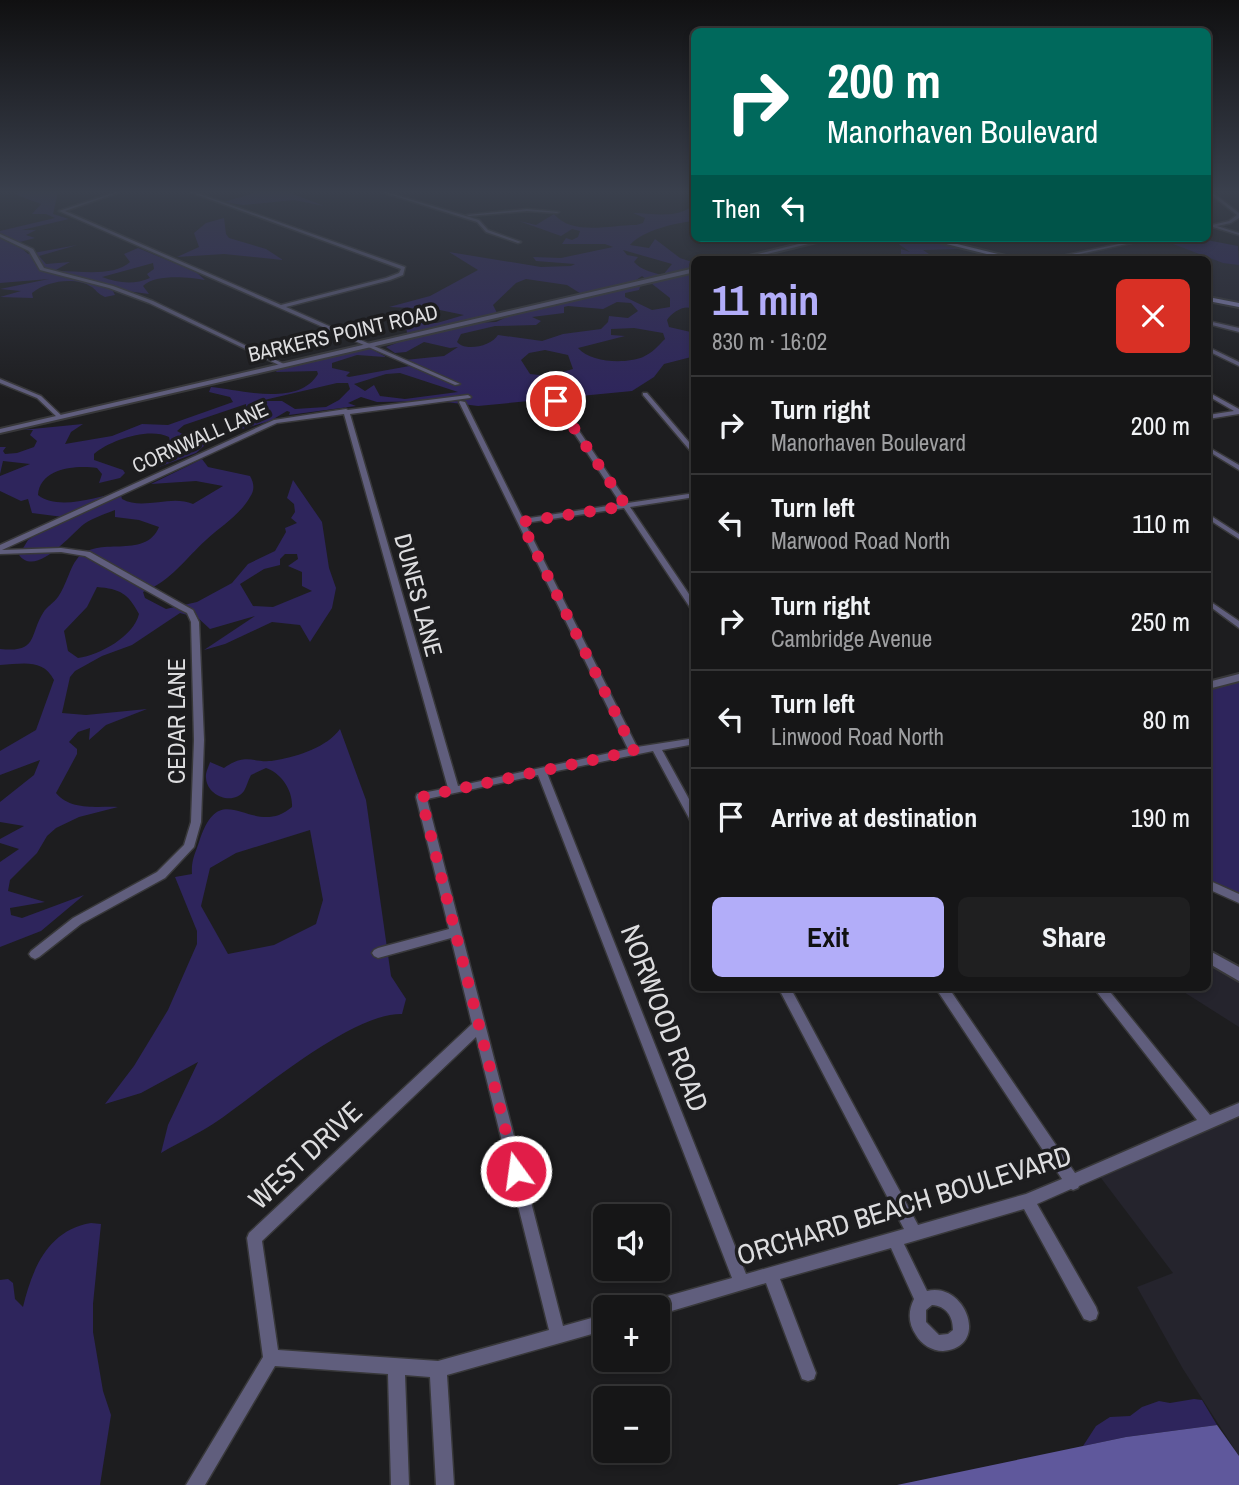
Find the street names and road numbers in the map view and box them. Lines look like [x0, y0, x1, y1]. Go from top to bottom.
street label: BARKERS POINT ROAD [245, 297, 441, 369]
street label: CORNWALL LANE [127, 394, 273, 480]
street label: DUNES LANE [387, 530, 451, 660]
street label: CEDAR LANE [160, 658, 192, 784]
street label: NORWOOD ROAD [612, 919, 718, 1117]
street label: WEST DRIVE [240, 1093, 370, 1217]
street label: ORCHARD BEACH BOULEVARD [732, 1136, 1076, 1274]

